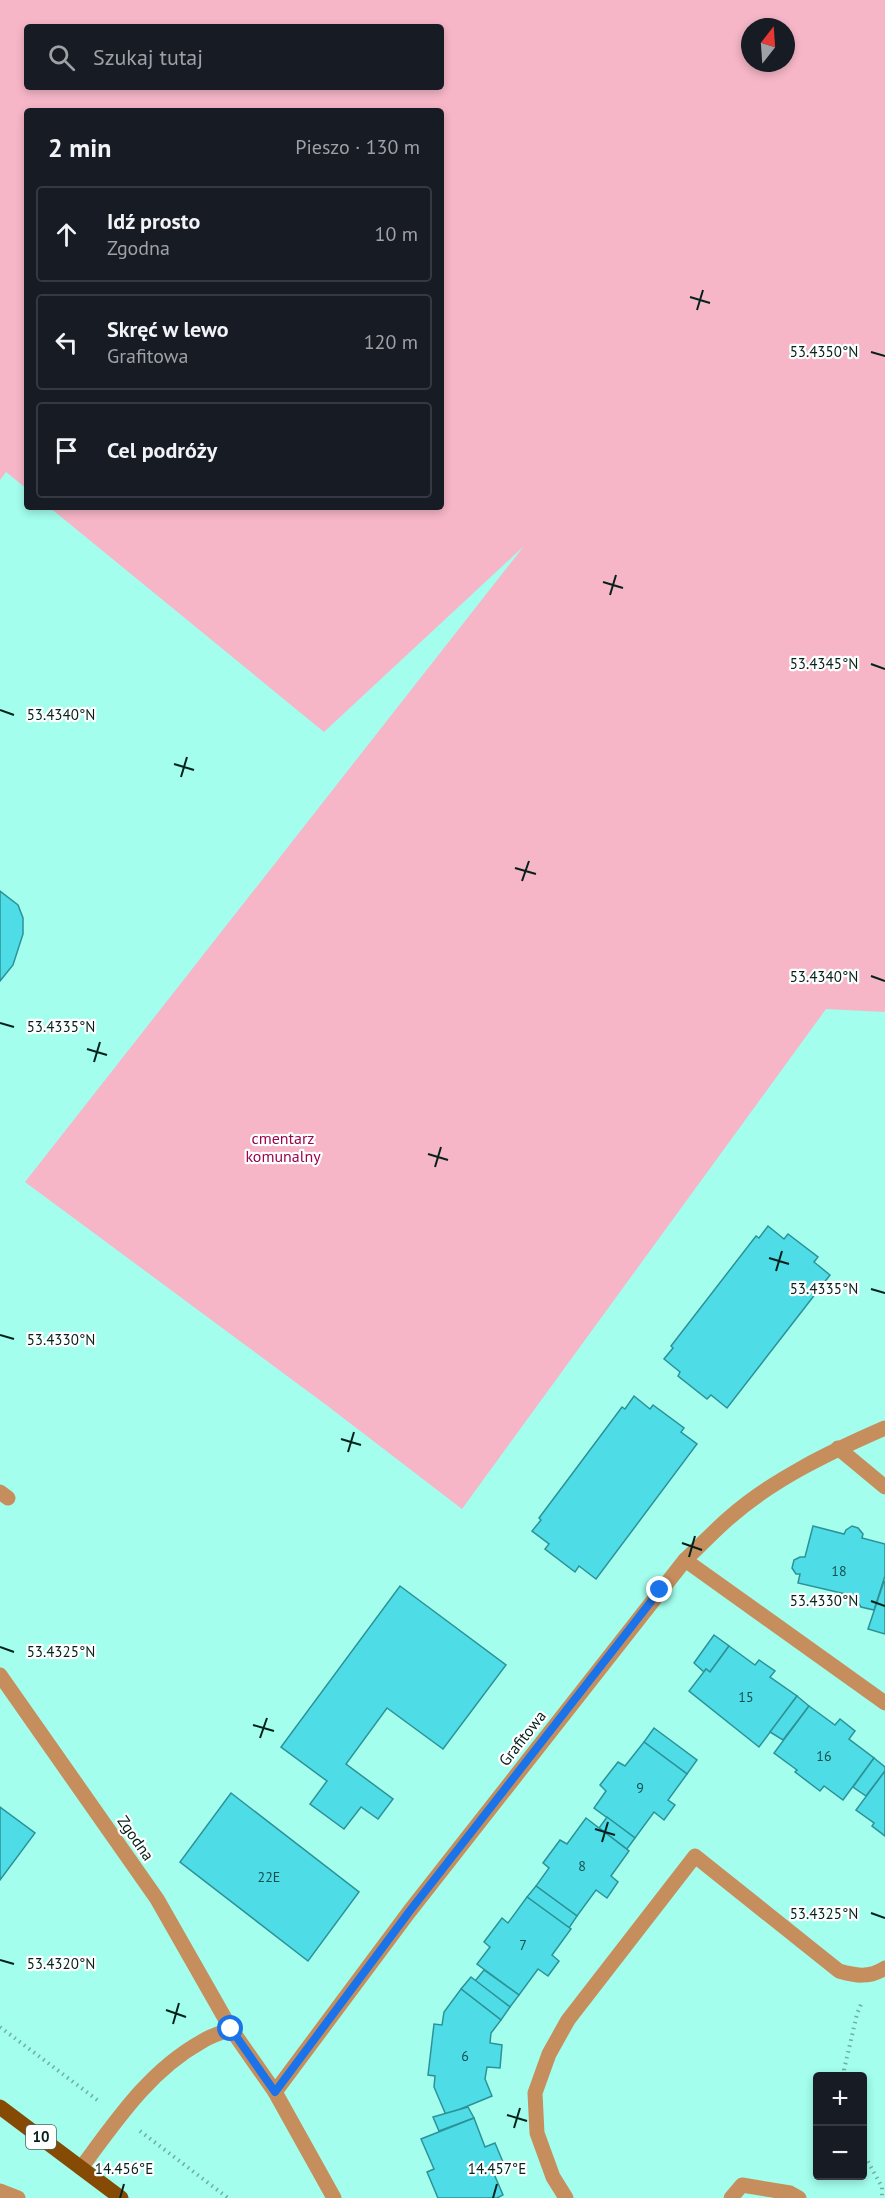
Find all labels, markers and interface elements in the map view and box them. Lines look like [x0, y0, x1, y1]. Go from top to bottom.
north arrow [741, 18, 795, 72]
search box [24, 24, 444, 90]
icon: search [45, 41, 78, 74]
text: Szukaj tutaj [93, 43, 203, 71]
text: 2 min [48, 131, 111, 164]
text: Pieszo · 130 m [295, 134, 420, 160]
text: Idź prosto [107, 207, 200, 235]
icon: ahead [50, 218, 83, 251]
text: 10 m [375, 221, 418, 247]
text: Zgodna [107, 235, 170, 261]
text: Skręć w lewo [107, 315, 228, 343]
icon: left [50, 326, 83, 359]
text: 120 m [364, 329, 418, 355]
text: 53.4350°N [790, 342, 858, 361]
text: Grafitowa [107, 343, 188, 369]
icon: arrive [50, 434, 83, 467]
text: Cel podróży [107, 436, 217, 464]
text: 53.4345°N [790, 654, 858, 673]
text: 53.4340°N [27, 705, 95, 724]
text: 53.4340°N [790, 967, 858, 986]
text: 53.4335°N [27, 1017, 95, 1036]
park label: cmentarz komunalny [245, 1128, 321, 1166]
text: 53.4335°N [790, 1279, 858, 1298]
text: 53.4330°N [27, 1330, 95, 1349]
house number: 18 [831, 1562, 847, 1580]
route end [646, 1576, 672, 1602]
text: 53.4330°N [790, 1591, 858, 1610]
text: 53.4325°N [27, 1642, 95, 1661]
house number: 15 [738, 1688, 754, 1706]
street label: Grafitowa [494, 1706, 550, 1770]
house number: 16 [816, 1747, 832, 1765]
house number: 9 [636, 1779, 644, 1797]
street label: Zgodna [113, 1812, 159, 1864]
house number: 8 [578, 1857, 586, 1875]
house number: 22E [258, 1868, 280, 1886]
text: 53.4325°N [790, 1904, 858, 1923]
house number: 7 [519, 1936, 527, 1954]
text: 53.4320°N [27, 1954, 95, 1973]
route start [217, 2015, 243, 2041]
house number: 6 [461, 2047, 469, 2065]
map controls [813, 2072, 867, 2180]
button: + [813, 2072, 867, 2126]
road number: 10 [26, 2125, 56, 2149]
button: − [813, 2126, 867, 2180]
text: 14.456°E [95, 2159, 153, 2178]
text: 14.457°E [468, 2159, 526, 2178]

